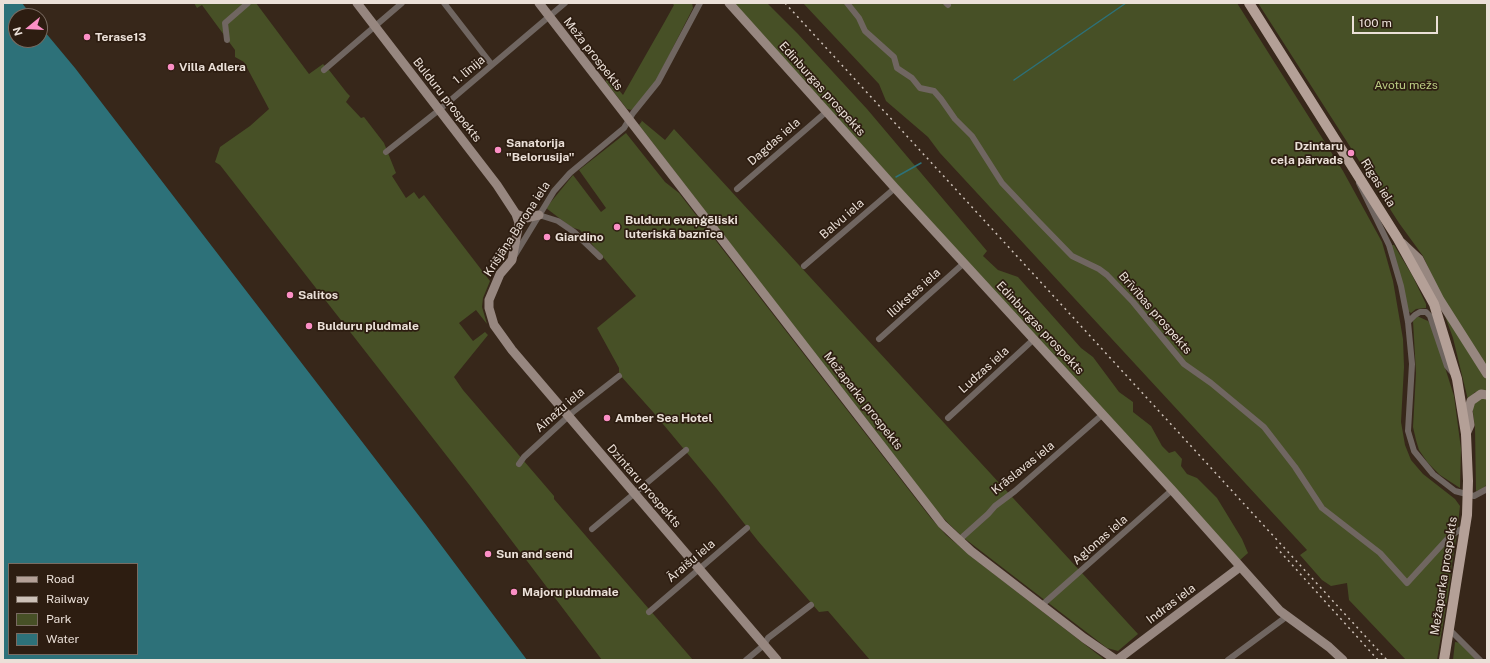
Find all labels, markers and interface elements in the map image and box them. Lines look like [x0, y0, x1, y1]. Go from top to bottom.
north arrow [8, 8, 48, 48]
scale bar [1354, 8, 1440, 34]
street label: Meža prospekts [560, 15, 626, 93]
text: 100 m [1359, 16, 1392, 30]
text: N [11, 25, 25, 37]
place label: Terase13 [95, 30, 146, 44]
marker: Terase13 [82, 32, 92, 42]
street label: Edinburgas prospekts [776, 39, 868, 139]
street label: 1. līnija [450, 53, 488, 87]
street label: Bulduru prospekts [410, 55, 484, 145]
place label: Villa Adlera [179, 60, 246, 74]
marker: Villa Adlera [166, 62, 176, 72]
park label: Avotu mežs [1374, 78, 1438, 92]
street label: Dagdas iela [745, 115, 803, 169]
place label: Sanatorija "Belorusija" [506, 136, 574, 164]
place label: Dzintaru ceļa pārvads [1271, 139, 1343, 167]
marker: Sanatorija "Belorusija" [493, 145, 503, 155]
marker: Dzintaru ceļa pārvads [1346, 148, 1356, 158]
street label: Rīgas iela [1358, 156, 1398, 210]
street label: Krišjāņa Barona iela [481, 179, 553, 279]
street label: Balvu iela [817, 196, 867, 242]
place label: Bulduru evaņģēliski luteriskā baznīca [625, 213, 738, 241]
marker: Bulduru evaņģēliski luteriskā baznīca [612, 222, 622, 232]
place label: Giardino [555, 230, 604, 244]
marker: Giardino [542, 232, 552, 242]
street label: Ilūkstes iela [884, 265, 944, 321]
street label: Brīvības prospekts [1115, 269, 1195, 357]
street label: Edinburgas prospekts [993, 279, 1087, 377]
place label: Salitos [298, 288, 338, 302]
marker: Salitos [285, 290, 295, 300]
place label: Bulduru pludmale [317, 319, 419, 333]
marker: Bulduru pludmale [304, 321, 314, 331]
street label: Ludzas iela [956, 344, 1012, 396]
street label: Mežaparka prospekts [820, 349, 906, 453]
street label: Ainažu iela [532, 385, 588, 435]
place label: Amber Sea Hotel [615, 411, 712, 425]
marker: Amber Sea Hotel [602, 413, 612, 423]
street label: Krāslavas iela [989, 438, 1057, 498]
street label: Dzintaru prospekts [604, 441, 684, 531]
street label: Aglonas iela [1069, 512, 1131, 568]
street label: Mežaparka prospekts [1428, 516, 1460, 636]
street label: Āraišu iela [664, 537, 718, 585]
place label: Sun and send [496, 547, 573, 561]
marker: Sun and send [483, 549, 493, 559]
legend [8, 563, 138, 655]
text: Road [46, 572, 74, 586]
street label: Indras iela [1144, 581, 1198, 627]
place label: Majoru pludmale [522, 585, 619, 599]
marker: Majoru pludmale [509, 587, 519, 597]
text: Railway [46, 592, 89, 606]
text: Park [46, 612, 72, 626]
text: Water [46, 632, 79, 646]

